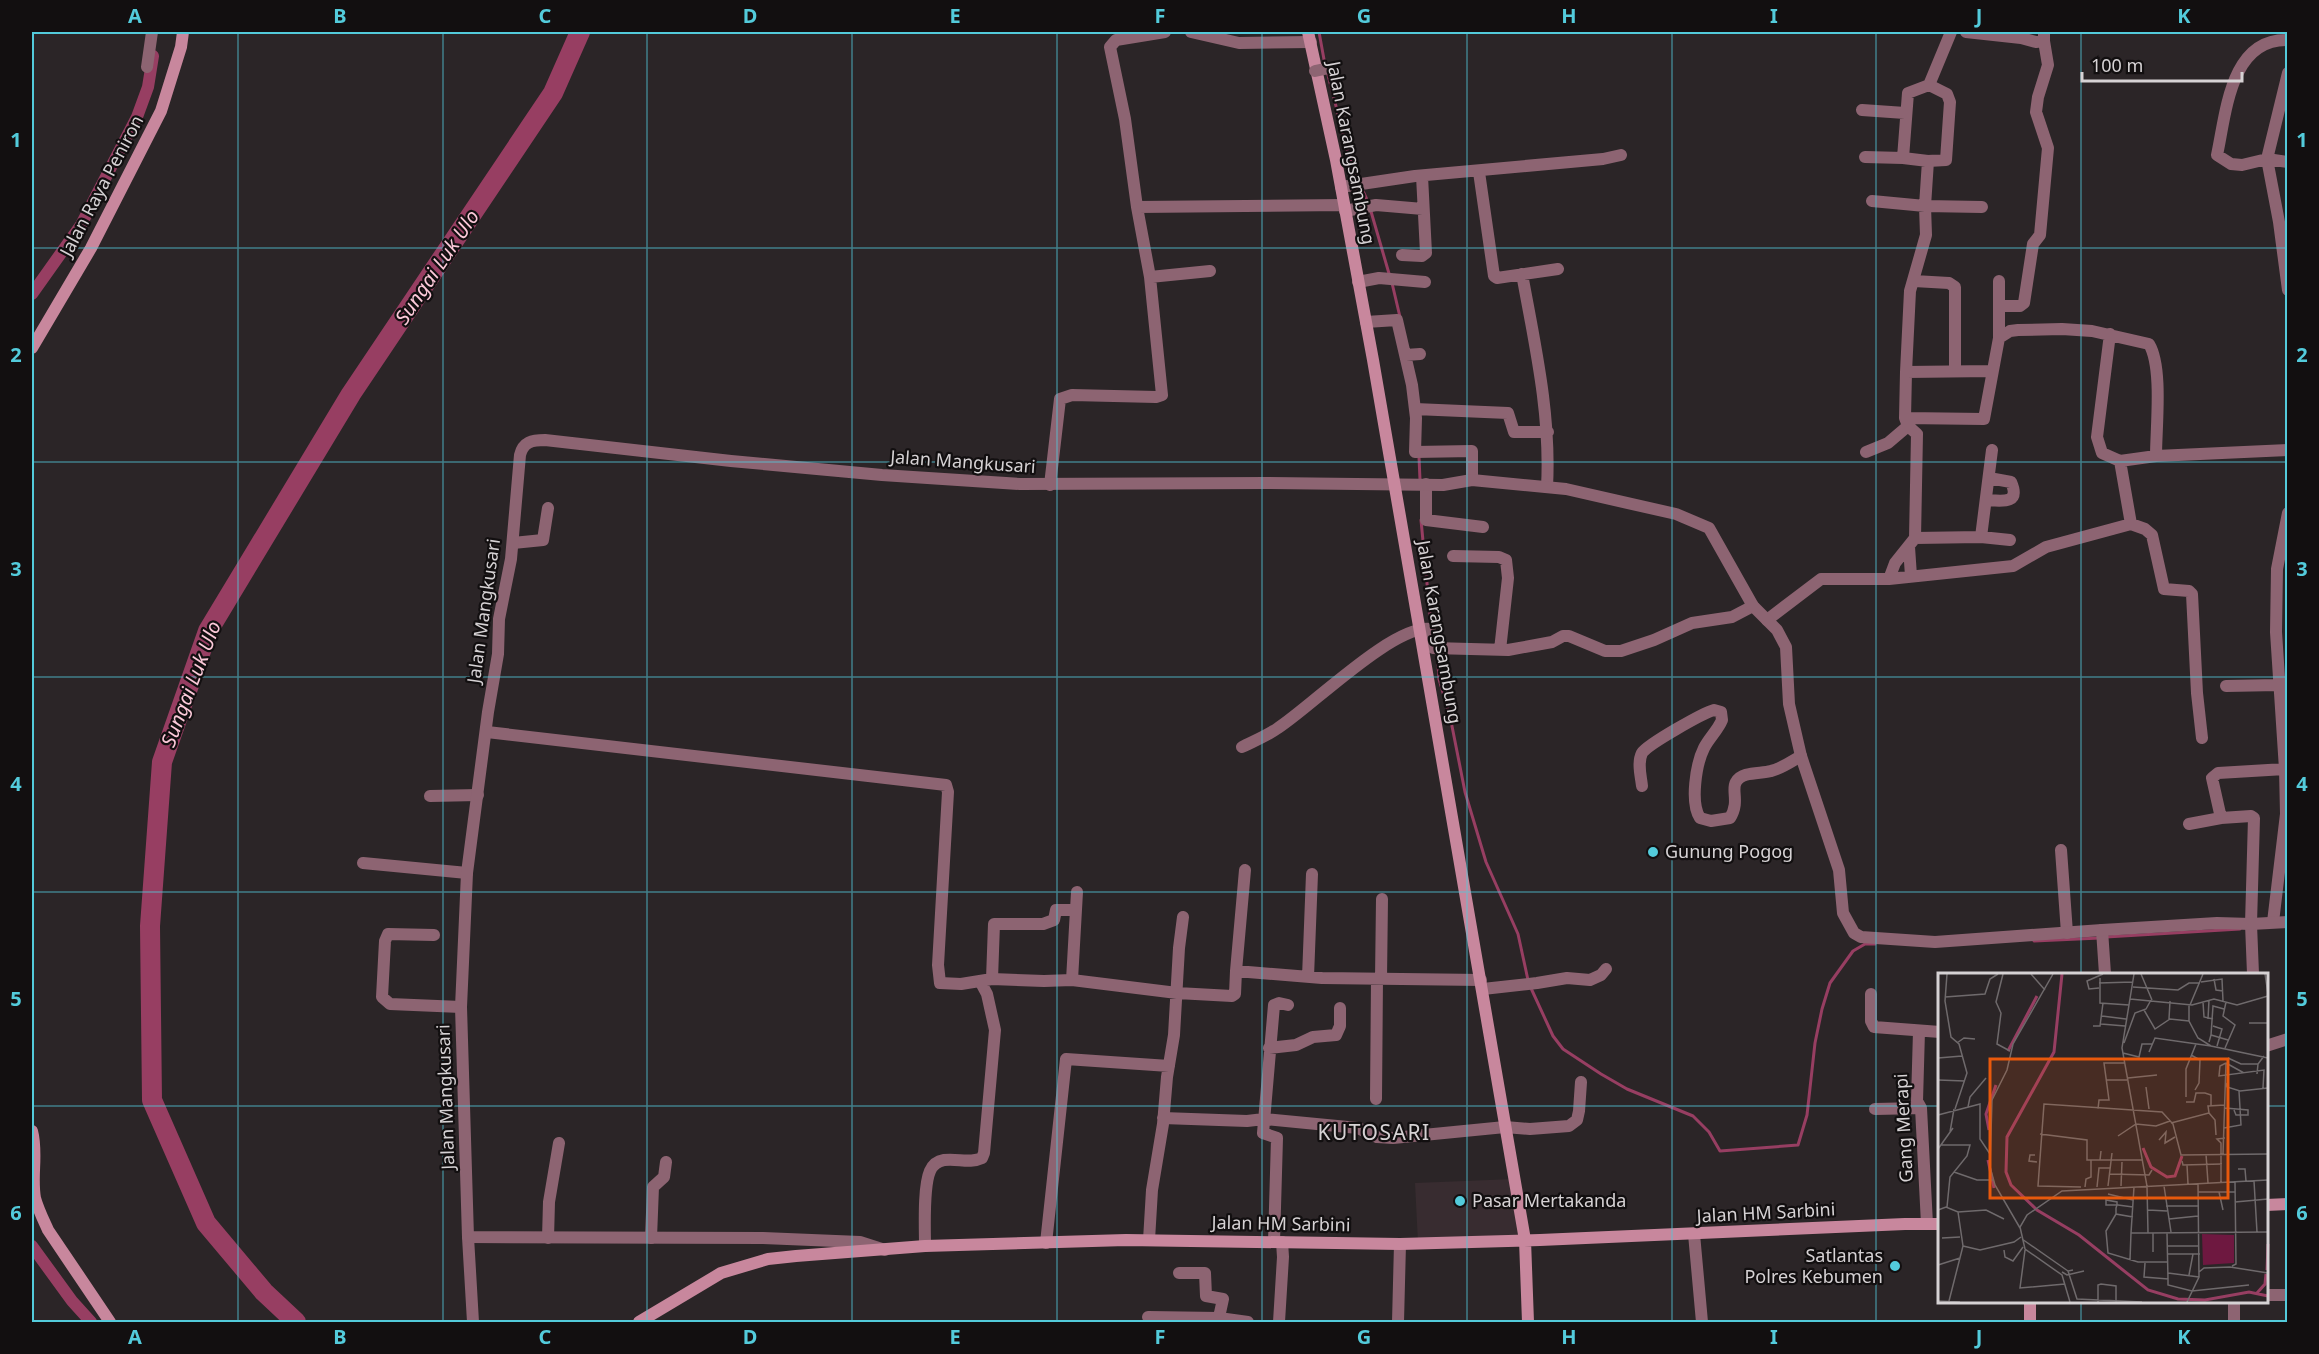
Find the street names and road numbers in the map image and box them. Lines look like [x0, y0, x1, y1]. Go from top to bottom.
street label: Jalan Karangsambung [1322, 57, 1382, 246]
street label: Jalan Raya Peniron [53, 111, 148, 262]
street label: Jalan Mangkusari [888, 444, 1037, 478]
street label: Jalan Karangsambung [1412, 536, 1468, 726]
street label: Jalan Mangkusari [461, 537, 505, 687]
street label: Jalan Mangkusari [430, 1024, 460, 1172]
street label: Gang Merapi [1888, 1073, 1918, 1183]
street label: Jalan HM Sarbini [1694, 1196, 1836, 1228]
street label: Jalan HM Sarbini [1209, 1210, 1351, 1236]

